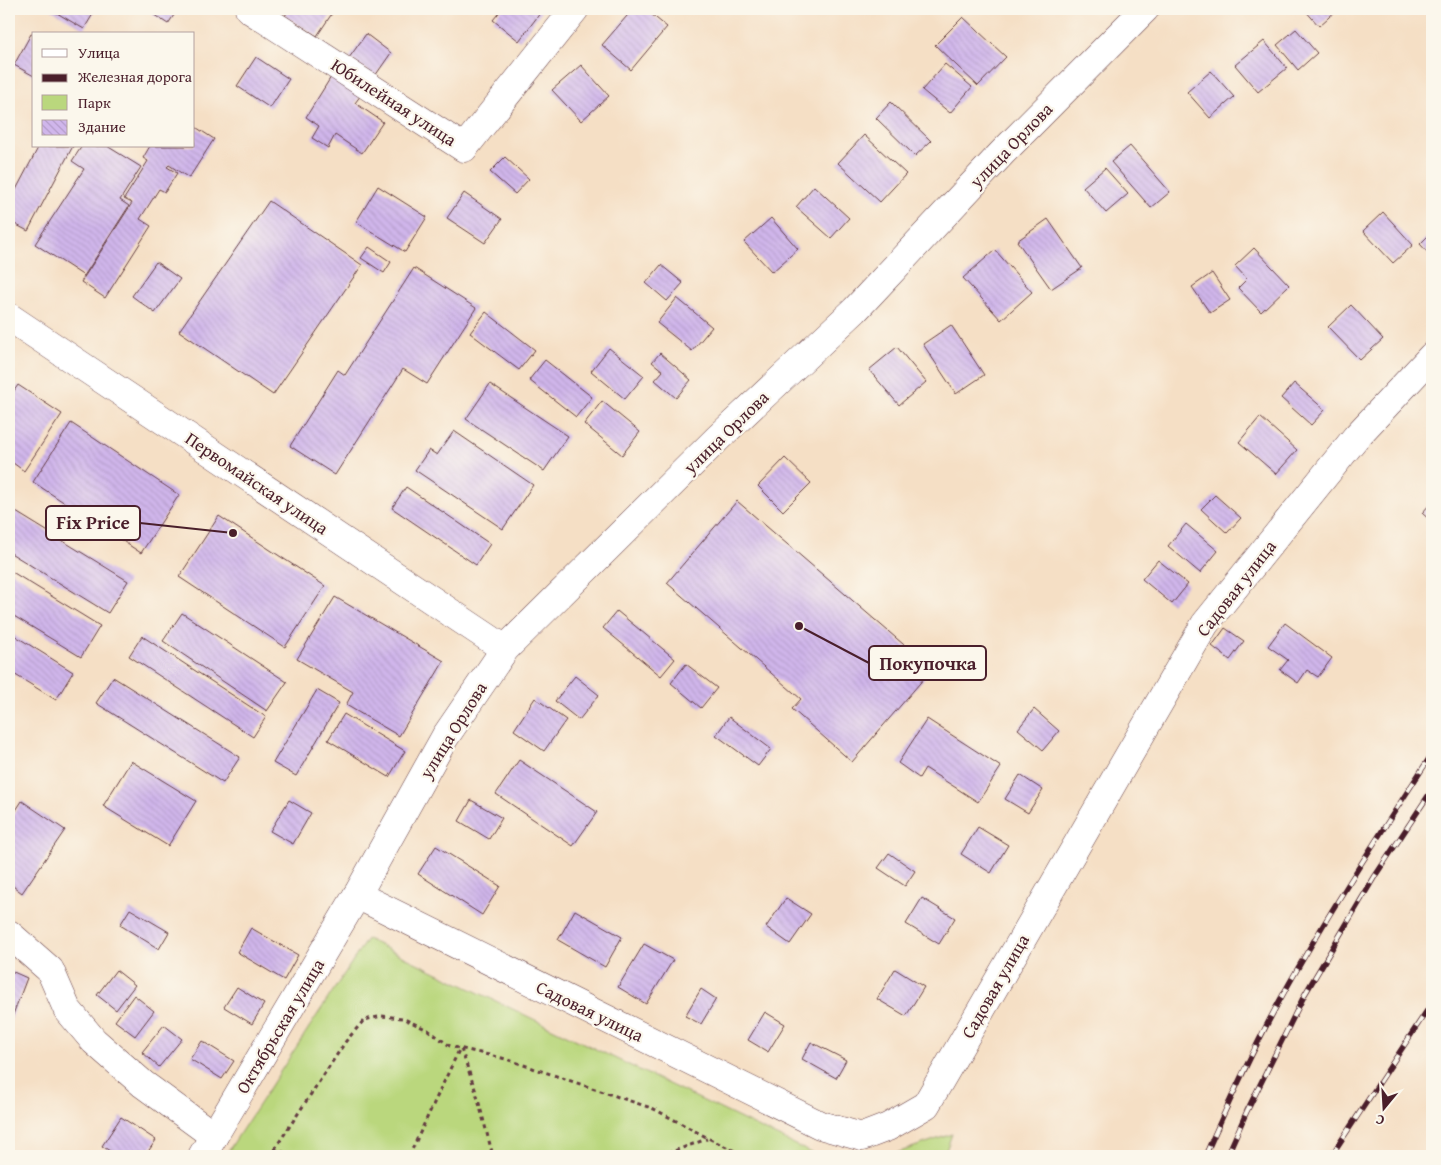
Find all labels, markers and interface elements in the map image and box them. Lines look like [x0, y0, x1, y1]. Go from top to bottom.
legend [32, 32, 195, 148]
text: Улица [78, 42, 121, 63]
street label: Юбилейная улица [326, 51, 463, 153]
text: Железная дорога [77, 66, 193, 87]
text: Парк [78, 92, 111, 113]
street label: улица Орлова [963, 96, 1059, 195]
text: Здание [78, 116, 126, 137]
street label: улица Орлова [676, 384, 775, 480]
street label: Первомайская улица [180, 425, 334, 541]
callout: Fix Price [46, 506, 140, 540]
text: Fix Price [56, 508, 130, 536]
street label: Садовая улица [1190, 534, 1283, 642]
callout: Покупочка [869, 646, 986, 680]
text: Покупочка [879, 649, 977, 677]
street label: улица Орлова [412, 676, 494, 784]
street label: Садовая улица [954, 929, 1036, 1043]
street label: Октябрьская улица [229, 953, 331, 1099]
street label: Садовая улица [532, 973, 649, 1049]
north arrow [1358, 1082, 1408, 1132]
text: С [1373, 1110, 1387, 1131]

